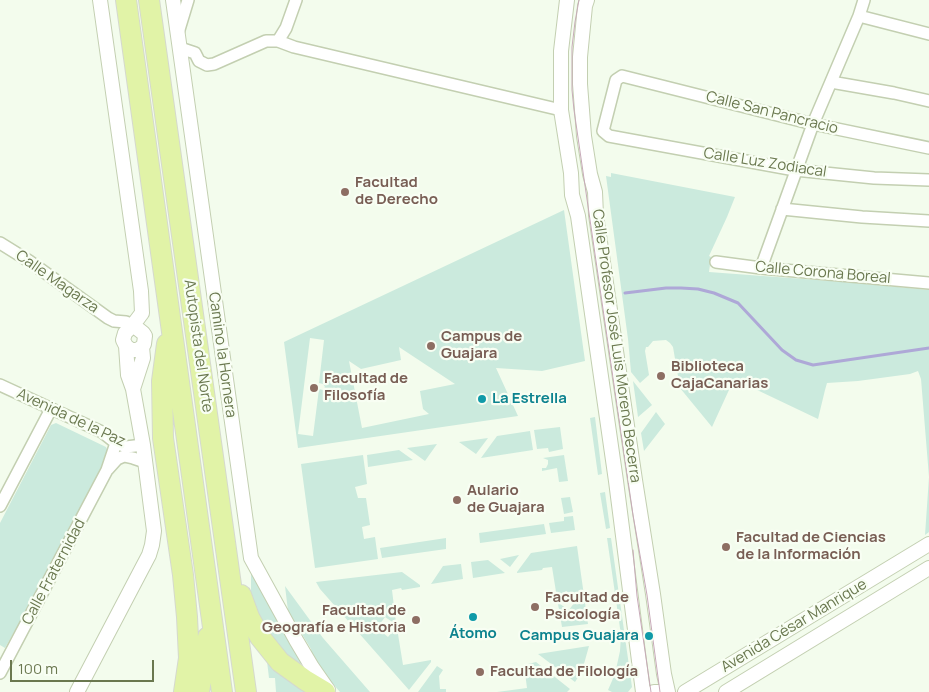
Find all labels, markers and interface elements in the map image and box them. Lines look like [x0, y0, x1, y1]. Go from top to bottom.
street label: Calle San Pancracio [704, 88, 840, 138]
street label: Calle Luz Zodiacal [702, 144, 828, 182]
place label: Facultad de Derecho [355, 174, 438, 209]
marker: Facultad de Derecho [339, 186, 351, 198]
street label: Calle Profesor José Luis Moreno Becerra [588, 208, 644, 484]
street label: Calle Magarza [12, 247, 102, 317]
street label: Calle Corona Boreal [755, 258, 891, 288]
street label: Autopista del Norte [180, 279, 216, 413]
street label: Camino la Hornera [204, 291, 240, 419]
place label: Campus de Guajara [441, 328, 522, 363]
marker: Campus de Guajara [425, 340, 437, 352]
place label: Biblioteca CajaCanarias [671, 358, 768, 393]
place label: Facultad de Filosofía [324, 370, 408, 405]
marker: Biblioteca CajaCanarias [655, 370, 667, 382]
marker: Facultad de Filosofía [308, 382, 320, 394]
street label: Avenida de la Paz [14, 385, 128, 451]
place label: La Estrella [492, 390, 567, 408]
marker: La Estrella [476, 393, 488, 405]
place label: Aulario de Guajara [467, 482, 545, 517]
marker: Aulario de Guajara [451, 494, 463, 506]
street label: Calle Fraternidad [19, 516, 89, 628]
place label: Facultad de Ciencias de la Información [736, 529, 886, 564]
marker: Facultad de Ciencias de la Información [720, 541, 732, 553]
street label: Avenida César Manrique [718, 575, 870, 677]
place label: Facultad de Psicología [545, 589, 629, 624]
marker: Facultad de Psicología [529, 601, 541, 613]
place label: Facultad de Geografía e Historia [262, 602, 406, 637]
marker: Átomo [467, 611, 479, 623]
marker: Facultad de Geografía e Historia [410, 614, 422, 626]
place label: Átomo [449, 625, 497, 643]
place label: Campus Guajara [520, 627, 639, 645]
marker: Campus Guajara [643, 630, 655, 642]
scale bar [12, 650, 156, 682]
text: 100 m [18, 658, 58, 679]
place label: Facultad de Filología [490, 663, 638, 681]
marker: Facultad de Filología [474, 666, 486, 678]

